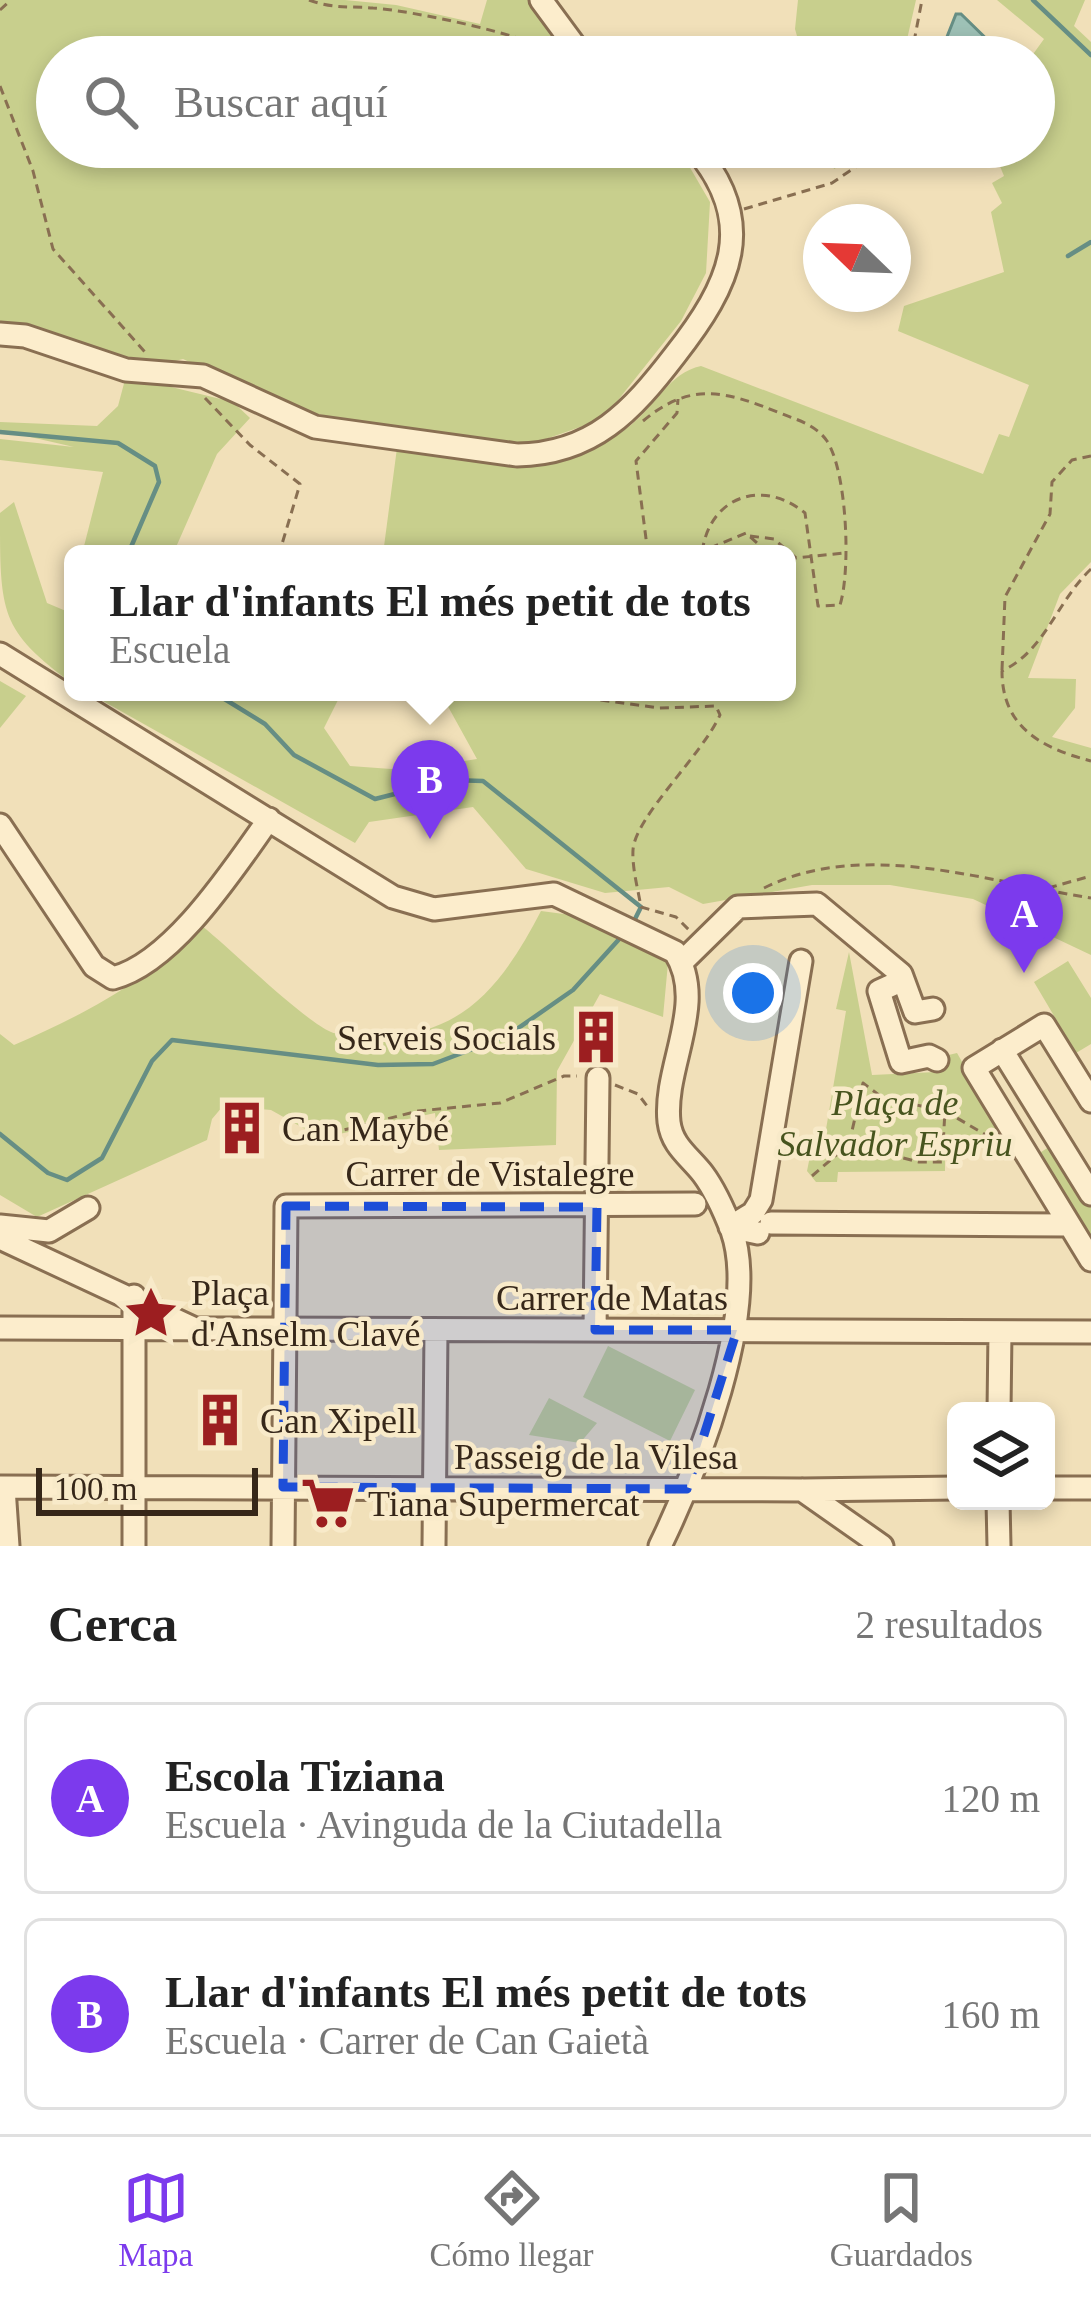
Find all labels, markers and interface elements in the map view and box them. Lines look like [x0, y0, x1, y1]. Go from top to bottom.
search box [36, 36, 1055, 168]
icon: search [78, 69, 144, 135]
text: Buscar aquí [174, 77, 388, 127]
north arrow [803, 204, 911, 312]
popup [64, 545, 796, 701]
text: Llar d'infants El més petit de tots [109, 576, 751, 626]
text: Escuela [109, 628, 230, 671]
pin: B [391, 740, 469, 839]
pin: A [985, 874, 1063, 973]
your location [723, 963, 783, 1023]
building icon: Serveis Socials [567, 1008, 625, 1066]
place label: Serveis Socials [337, 1018, 556, 1058]
park label: Plaça de Salvador Espriu [777, 1083, 1013, 1164]
building icon: Can Maybé [213, 1099, 271, 1157]
place label: Can Maybé [282, 1109, 449, 1149]
street label: Carrer de Vistalegre [345, 1154, 635, 1194]
place label: Plaça d'Anselm Clavé [191, 1273, 420, 1354]
street label: Carrer de Matas [496, 1278, 728, 1318]
place icon: Plaça d'Anselm Clavé [122, 1284, 180, 1342]
building icon: Can Xipell [191, 1391, 249, 1449]
place label: Can Xipell [260, 1401, 417, 1441]
map controls [947, 1402, 1055, 1510]
button: layers [947, 1402, 1055, 1510]
street label: Passeig de la Vilesa [454, 1437, 738, 1477]
scale bar [36, 1462, 258, 1515]
text: 100 m [54, 1471, 137, 1507]
supermarket icon: Tiana Supermercat [299, 1474, 357, 1532]
place label: Tiana Supermercat [368, 1484, 640, 1524]
text: Cerca [48, 1596, 177, 1652]
text: 2 resultados [856, 1603, 1043, 1646]
text: Escola Tiziana [165, 1751, 445, 1801]
text: A [76, 1777, 104, 1820]
text: 120 m [941, 1777, 1040, 1820]
text: Escuela · Avinguda de la Ciutadella [165, 1803, 722, 1846]
text: Llar d'infants El més petit de tots [165, 1967, 807, 2017]
text: B [77, 1993, 103, 2036]
text: 160 m [941, 1993, 1040, 2036]
text: Escuela · Carrer de Can Gaietà [165, 2019, 649, 2062]
tab: Mapa [118, 2165, 193, 2274]
tab: Cómo llegar [430, 2165, 594, 2274]
tab: Guardados [830, 2165, 973, 2274]

